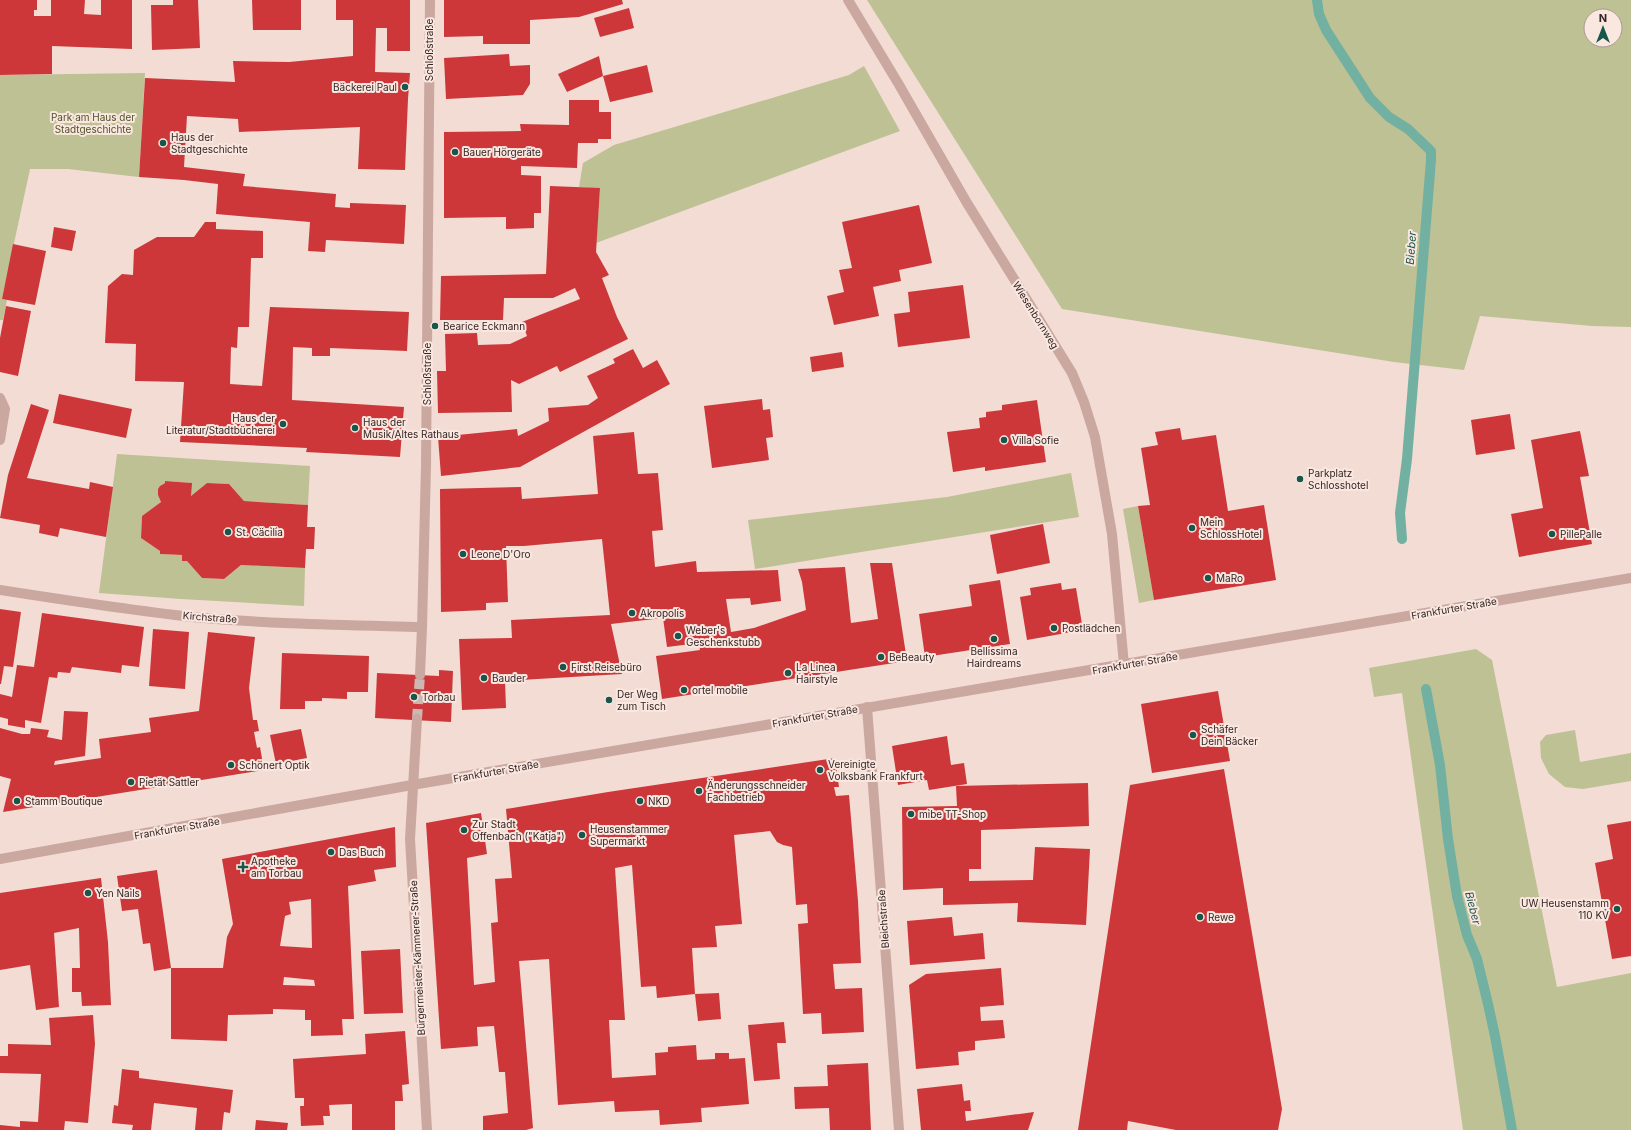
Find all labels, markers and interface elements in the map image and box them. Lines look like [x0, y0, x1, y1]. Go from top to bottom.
north arrow [1583, 8, 1623, 48]
text: N [1599, 11, 1607, 25]
street label: Schloßstraße [423, 19, 435, 81]
place label: Bäckerei Paul [333, 81, 397, 93]
marker: Bäckerei Paul [400, 82, 410, 92]
park label: Park am Haus der Stadtgeschichte [51, 111, 135, 135]
place label: Haus der Stadtgeschichte [171, 131, 248, 155]
marker: Haus der Stadtgeschichte [158, 138, 168, 148]
place label: Bauer Hörgeräte [463, 146, 541, 158]
marker: Bauer Hörgeräte [450, 147, 460, 157]
water label: Bieber [1403, 230, 1419, 265]
street label: Wiesenbornweg [1010, 279, 1062, 351]
place label: Bearice Eckmann [443, 320, 525, 332]
marker: Bearice Eckmann [430, 321, 440, 331]
street label: Schloßstraße [421, 343, 433, 405]
place label: Haus der Literatur/Stadtbücherei [166, 412, 275, 436]
place label: Haus der Musik/Altes Rathaus [363, 416, 459, 440]
marker: Haus der Literatur/Stadtbücherei [278, 419, 288, 429]
marker: Haus der Musik/Altes Rathaus [350, 423, 360, 433]
place label: Villa Sofie [1012, 434, 1059, 446]
marker: Villa Sofie [999, 435, 1009, 445]
place label: Parkplatz Schlosshotel [1308, 467, 1368, 491]
marker: Parkplatz Schlosshotel [1295, 474, 1305, 484]
place label: Mein SchlossHotel [1200, 516, 1262, 540]
marker: Mein SchlossHotel [1187, 523, 1197, 533]
place label: St. Cäcilia [236, 526, 283, 538]
marker: St. Cäcilia [223, 527, 233, 537]
place label: PillePalle [1560, 528, 1602, 540]
marker: PillePalle [1547, 529, 1557, 539]
place label: Leone D'Oro [471, 548, 531, 560]
marker: Leone D'Oro [458, 549, 468, 559]
place label: MaRo [1216, 572, 1243, 584]
marker: MaRo [1203, 573, 1213, 583]
street label: Frankfurter Straße [1410, 595, 1498, 621]
place label: Akropolis [640, 607, 684, 619]
marker: Akropolis [627, 608, 637, 618]
street label: Kirchstraße [182, 609, 238, 625]
place label: Postlädchen [1062, 622, 1120, 634]
marker: Postlädchen [1049, 623, 1059, 633]
place label: Weber's Geschenkstubb [686, 624, 760, 648]
marker: Weber's Geschenkstubb [673, 631, 683, 641]
marker: Bellissima Hairdreams [989, 634, 999, 644]
place label: Bellissima Hairdreams [967, 645, 1021, 669]
street label: Frankfurter Straße [1091, 650, 1179, 676]
place label: BeBeauty [889, 651, 935, 663]
marker: BeBeauty [876, 652, 886, 662]
place label: First Reisebüro [571, 661, 642, 673]
place label: La Linea Hairstyle [796, 661, 838, 685]
marker: First Reisebüro [558, 662, 568, 672]
marker: La Linea Hairstyle [783, 668, 793, 678]
place label: Bauder [492, 672, 526, 684]
marker: Bauder [479, 673, 489, 683]
place label: ortel mobile [692, 684, 748, 696]
marker: ortel mobile [679, 685, 689, 695]
place label: Der Weg zum Tisch [617, 688, 666, 712]
place label: Torbau [422, 691, 455, 703]
marker: Torbau [409, 692, 419, 702]
marker: Der Weg zum Tisch [604, 695, 614, 705]
street label: Frankfurter Straße [771, 703, 859, 729]
place label: Schäfer Dein Bäcker [1201, 723, 1258, 747]
marker: Schäfer Dein Bäcker [1188, 730, 1198, 740]
street label: Frankfurter Straße [452, 758, 540, 784]
place label: Vereinigte Volksbank Frankfurt [828, 758, 924, 782]
place label: Schönert Optik [239, 759, 310, 771]
marker: Schönert Optik [226, 760, 236, 770]
marker: Vereinigte Volksbank Frankfurt [815, 765, 825, 775]
place label: Pietät Sattler [139, 776, 199, 788]
marker: Pietät Sattler [126, 777, 136, 787]
place label: Änderungsschneider Fachbetrieb [707, 779, 806, 803]
marker: Änderungsschneider Fachbetrieb [694, 786, 704, 796]
place label: Stamm Boutique [25, 795, 103, 807]
place label: NKD [648, 795, 669, 807]
marker: Stamm Boutique [12, 796, 22, 806]
marker: NKD [635, 796, 645, 806]
place label: mibe TT-Shop [919, 808, 986, 820]
marker: mibe TT-Shop [906, 809, 916, 819]
street label: Frankfurter Straße [133, 815, 221, 841]
place label: Zur Stadt Offenbach ("Katja") [472, 818, 565, 842]
place label: Heusenstammer Supermarkt [590, 823, 668, 847]
marker: Zur Stadt Offenbach ("Katja") [459, 825, 469, 835]
marker: Heusenstammer Supermarkt [577, 830, 587, 840]
place label: Das Buch [339, 846, 384, 858]
marker: Das Buch [326, 847, 336, 857]
place label: Apotheke am Torbau [251, 855, 302, 879]
marker: Apotheke am Torbau [238, 862, 248, 872]
street label: Bürgermeister-Kämmerer-Straße [407, 880, 427, 1036]
place label: Yen Nails [96, 887, 140, 899]
marker: Yen Nails [83, 888, 93, 898]
street label: Bleichstraße [875, 889, 891, 949]
water label: Bieber [1462, 890, 1484, 927]
place label: UW Heusenstamm 110 KV [1521, 897, 1609, 921]
marker: UW Heusenstamm 110 KV [1612, 904, 1622, 914]
place label: Rewe [1208, 911, 1234, 923]
marker: Rewe [1195, 912, 1205, 922]

